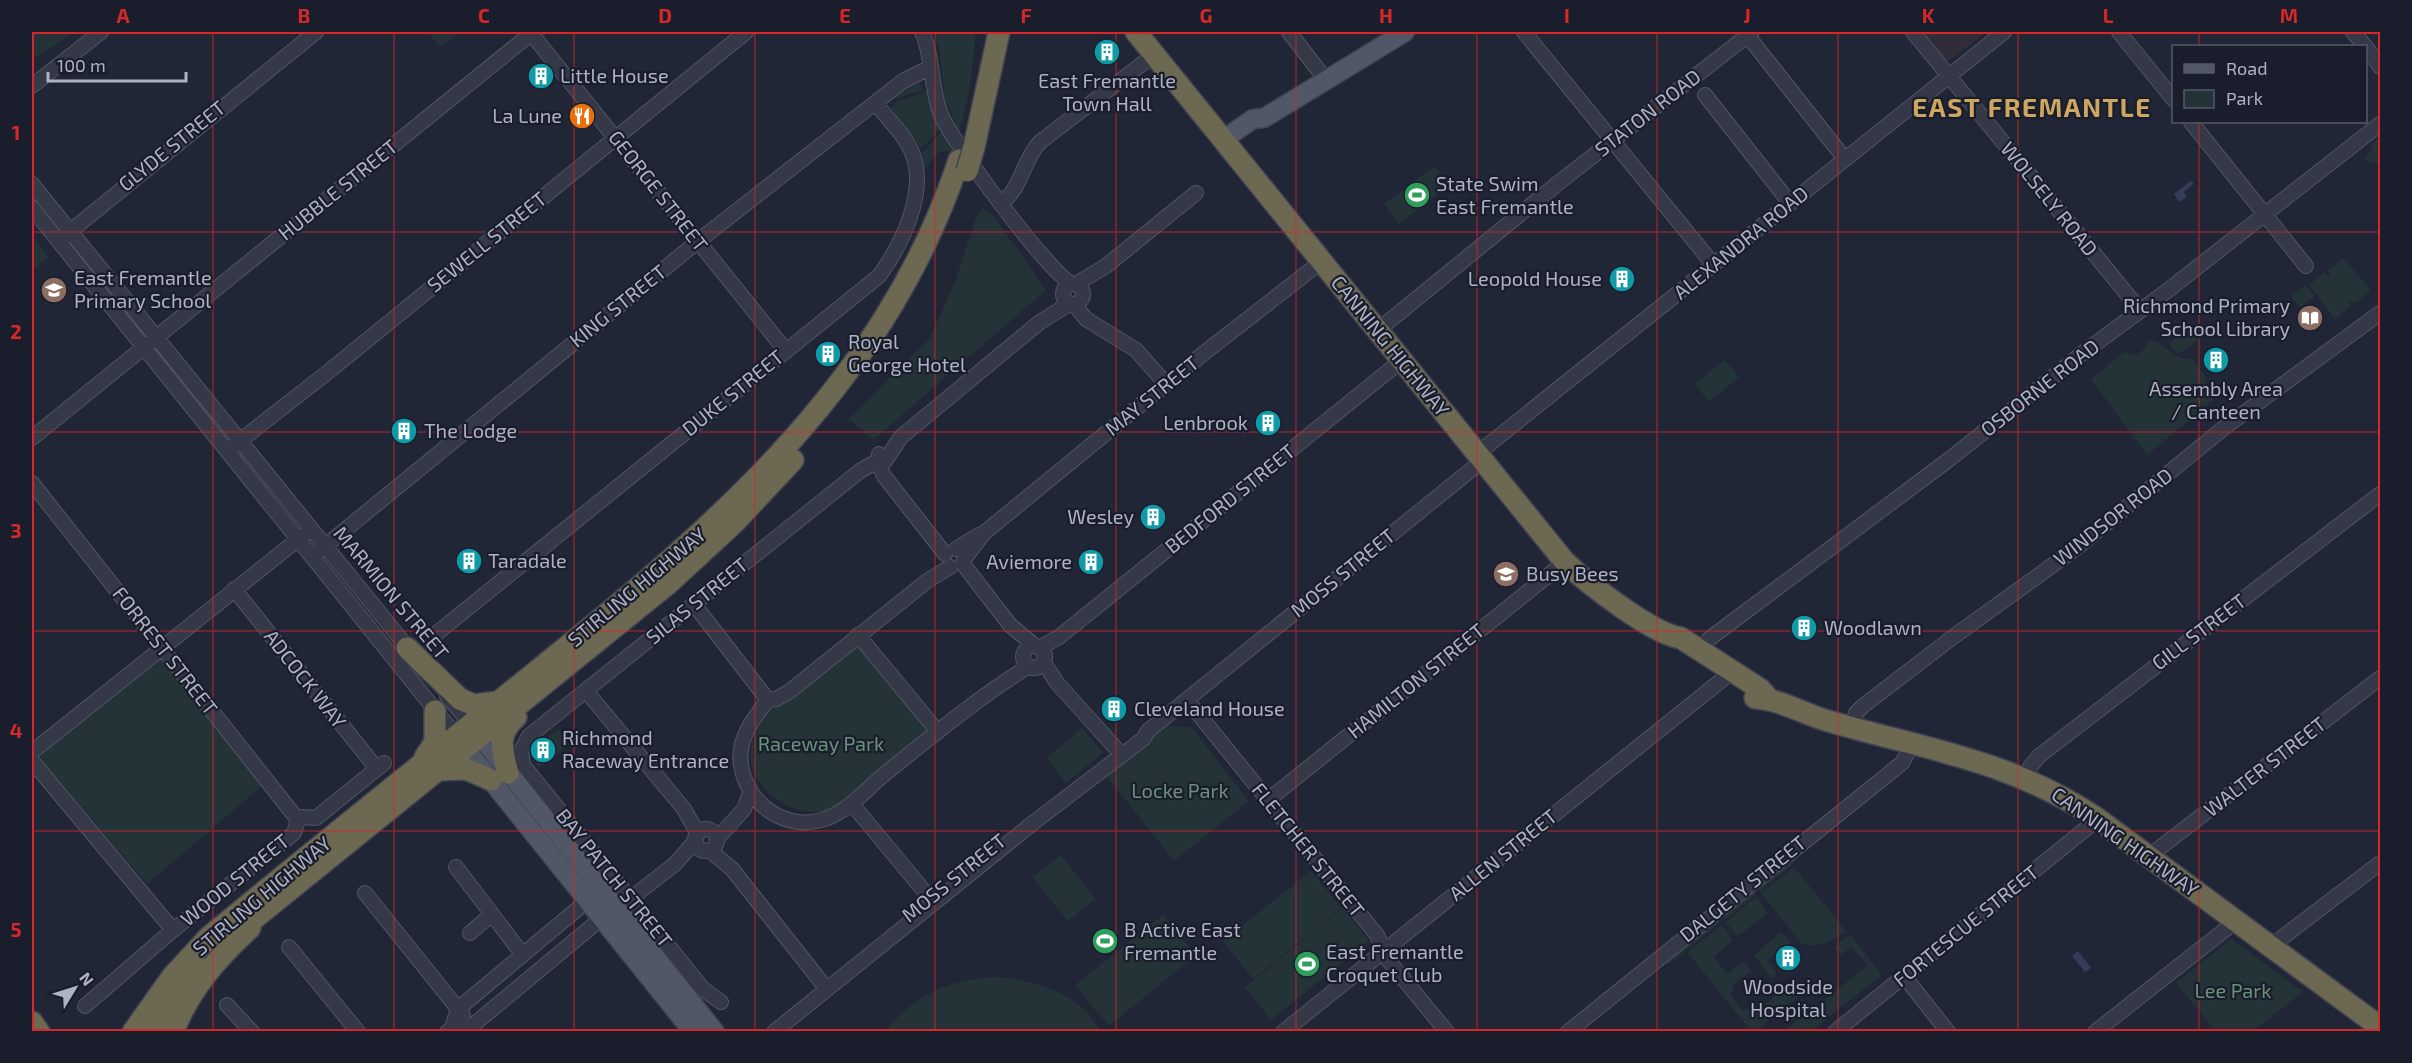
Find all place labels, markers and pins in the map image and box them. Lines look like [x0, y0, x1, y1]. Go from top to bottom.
building icon: East Fremantle Town Hall [1092, 37, 1122, 67]
building icon: Little House [526, 61, 556, 91]
place label: Little House [560, 63, 669, 87]
place label: East Fremantle Town Hall [1038, 68, 1176, 115]
restaurant icon: La Lune [567, 101, 597, 131]
place label: La Lune [492, 103, 562, 127]
place label: State Swim East Fremantle [1436, 171, 1574, 218]
sports icon: State Swim East Fremantle [1402, 180, 1432, 210]
building icon: Leopold House [1607, 264, 1637, 294]
place label: East Fremantle Primary School [74, 265, 212, 312]
place label: Leopold House [1468, 266, 1602, 290]
school or university icon: East Fremantle Primary School [39, 275, 69, 305]
place label: Richmond Primary School Library [2123, 293, 2290, 340]
library icon: Richmond Primary School Library [2295, 303, 2325, 333]
place label: Royal George Hotel [848, 329, 966, 376]
building icon: Royal George Hotel [813, 339, 843, 369]
building icon: Assembly Area / Canteen [2201, 345, 2231, 375]
place label: Assembly Area / Canteen [2149, 376, 2283, 423]
building icon: Lenbrook [1253, 408, 1283, 438]
place label: Lenbrook [1163, 410, 1248, 434]
building icon: The Lodge [389, 416, 419, 446]
place label: The Lodge [424, 418, 517, 442]
building icon: Wesley [1138, 502, 1168, 532]
place label: Wesley [1067, 504, 1134, 528]
building icon: Taradale [454, 546, 484, 576]
building icon: Aviemore [1076, 547, 1106, 577]
place label: Taradale [488, 548, 567, 572]
place label: Aviemore [986, 549, 1072, 573]
school or university icon: Busy Bees [1491, 559, 1521, 589]
place label: Busy Bees [1526, 561, 1619, 585]
building icon: Woodlawn [1789, 613, 1819, 643]
place label: Woodlawn [1824, 615, 1922, 639]
building icon: Cleveland House [1099, 694, 1129, 724]
place label: Cleveland House [1134, 696, 1285, 720]
place label: Richmond Raceway Entrance [562, 725, 729, 772]
building icon: Richmond Raceway Entrance [528, 735, 558, 765]
place label: B Active East Fremantle [1124, 917, 1241, 964]
sports icon: B Active East Fremantle [1090, 926, 1120, 956]
place label: East Fremantle Croquet Club [1326, 939, 1464, 986]
building icon: Woodside Hospital [1773, 943, 1803, 973]
sports icon: East Fremantle Croquet Club [1292, 949, 1322, 979]
place label: Woodside Hospital [1743, 974, 1833, 1021]

